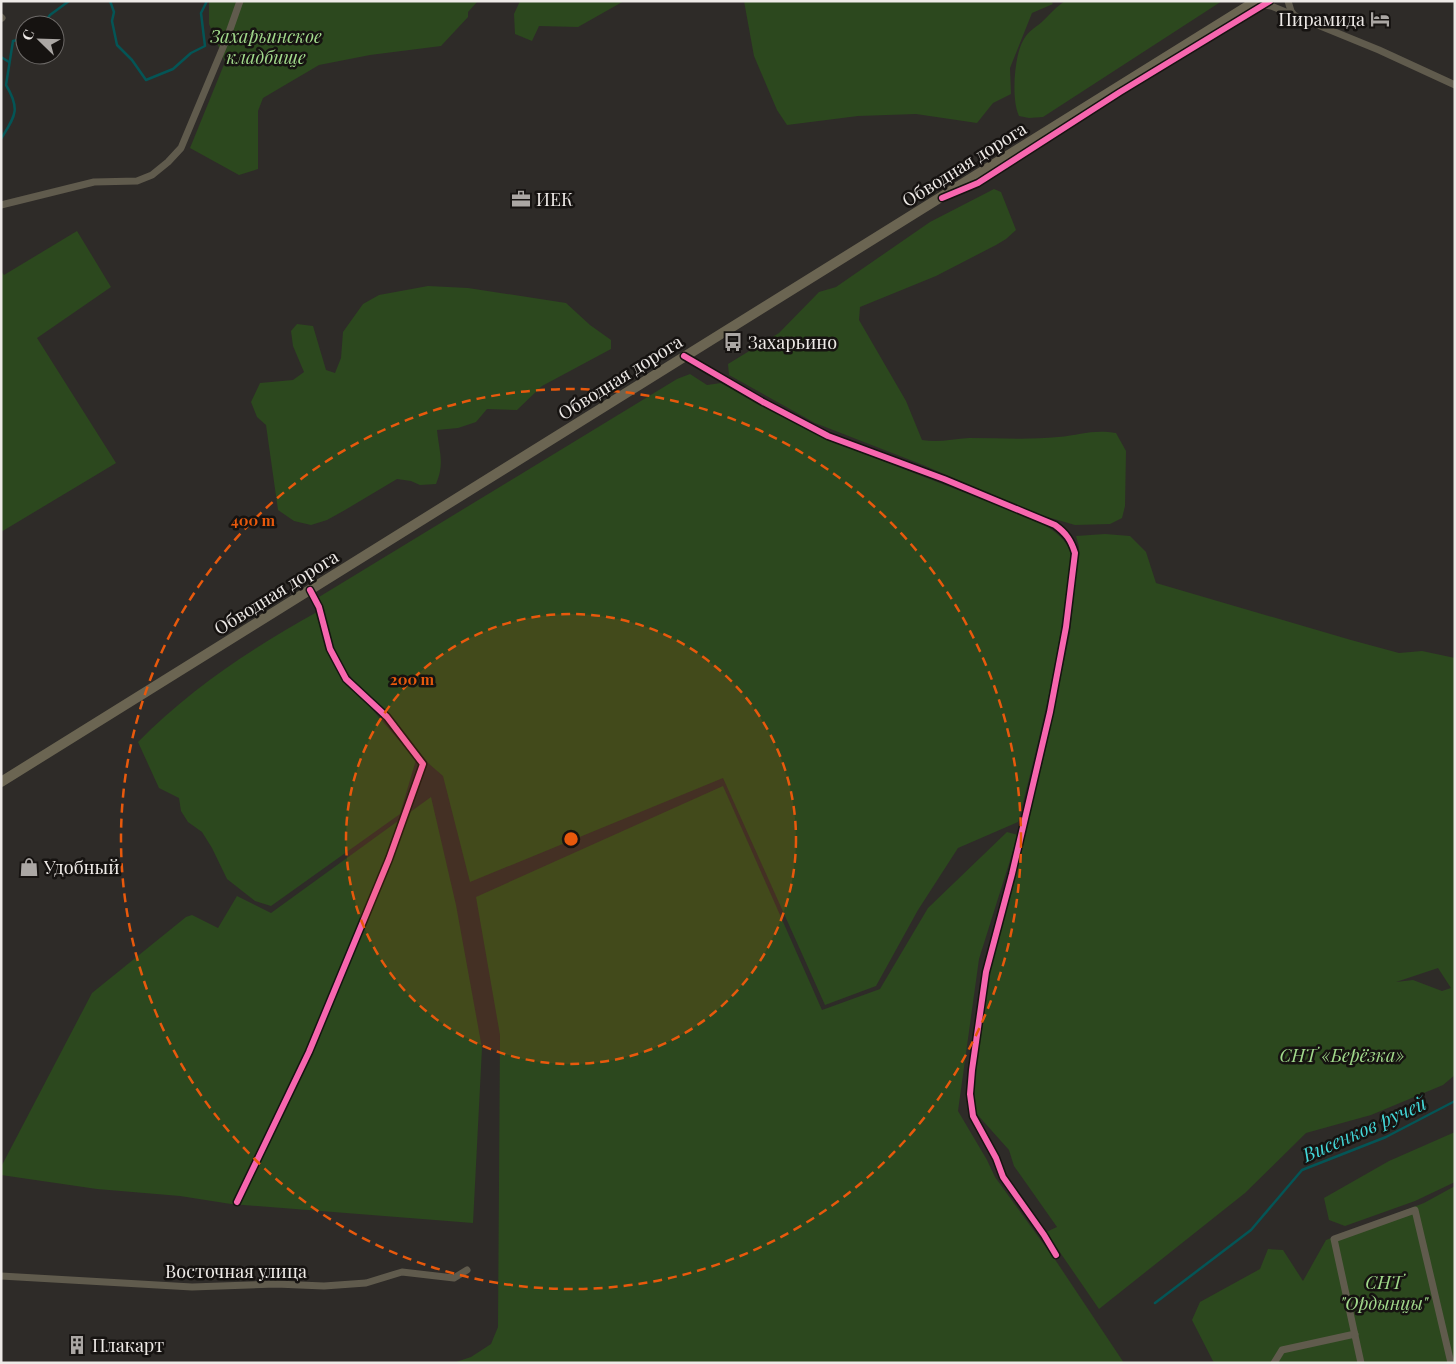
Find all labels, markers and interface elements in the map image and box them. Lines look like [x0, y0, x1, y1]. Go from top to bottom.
place label: Пирамида [1278, 7, 1365, 31]
hotel icon: Пирамида [1369, 8, 1391, 30]
north arrow [15, 15, 65, 65]
park label: Захарьинское кладбище [209, 24, 322, 69]
text: С [17, 26, 38, 43]
street label: Обводная дорога [897, 116, 1031, 212]
place label: ИЕК [536, 187, 573, 211]
office icon: ИЕК [510, 188, 532, 210]
street label: Обводная дорога [553, 329, 687, 425]
place label: Захарьино [748, 330, 837, 354]
bus stop icon: Захарьино [722, 331, 744, 353]
text: 400 m [231, 510, 276, 530]
street label: Обводная дорога [209, 544, 343, 640]
text: 200 m [390, 669, 435, 689]
centre of rings [562, 830, 580, 848]
place label: Удобный [43, 855, 120, 879]
shop icon: Удобный [18, 856, 40, 878]
park label: СНТ «Берёзка» [1279, 1043, 1405, 1067]
water label: Висенков ручей [1297, 1089, 1431, 1167]
street label: Восточная улица [165, 1259, 307, 1283]
park label: СНТ "Ордынцы" [1340, 1270, 1430, 1315]
place label: Плакарт [92, 1333, 164, 1357]
building icon: Плакарт [66, 1334, 88, 1356]

